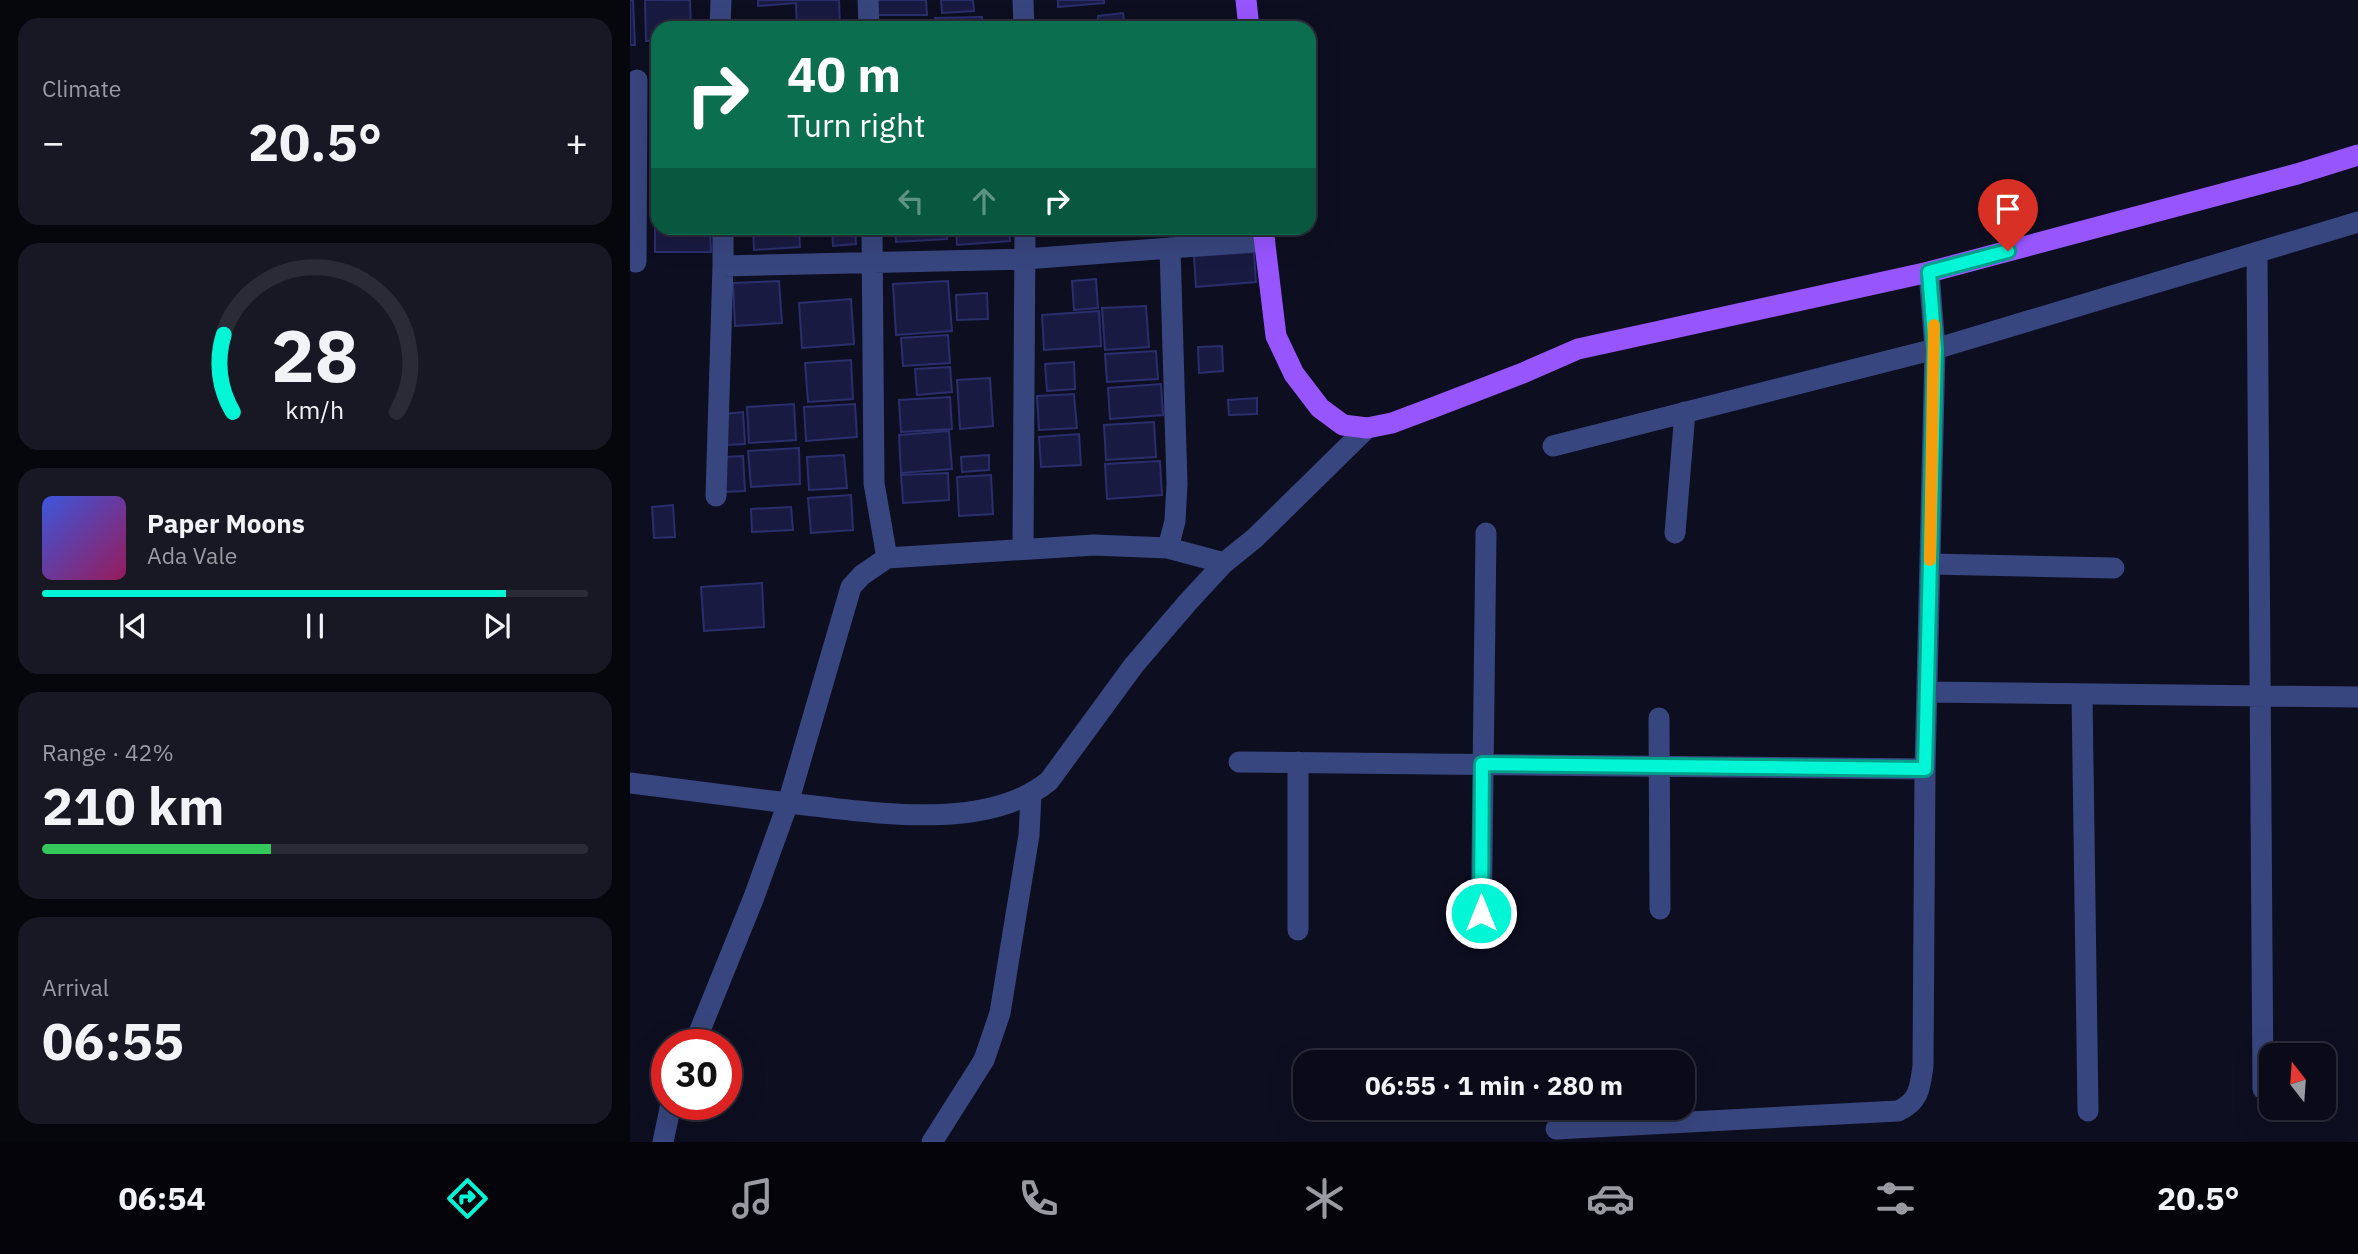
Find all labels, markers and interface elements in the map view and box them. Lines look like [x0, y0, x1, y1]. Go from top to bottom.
text: 40 m [787, 42, 901, 105]
icon: right [672, 49, 763, 140]
text: Climate [42, 73, 121, 103]
text: Turn right [787, 104, 925, 146]
text: 20.5° [248, 108, 382, 175]
text: − [42, 117, 65, 166]
text: + [565, 117, 588, 166]
pin [1978, 179, 2038, 251]
icon: left [892, 182, 930, 220]
icon: ahead [965, 182, 1003, 220]
icon: right [1038, 182, 1076, 220]
icon: arrive [1989, 190, 2027, 228]
text: 28 [271, 308, 359, 403]
text: km/h [286, 393, 344, 426]
text: Paper Moons [147, 506, 305, 540]
text: Ada Vale [147, 540, 237, 570]
icon: previous [114, 607, 152, 645]
icon: pause [296, 607, 334, 645]
icon: next [478, 607, 516, 645]
text: Range · 42% [42, 737, 174, 767]
text: 210 km [42, 772, 224, 839]
position arrow [1444, 876, 1518, 950]
text: Arrival [42, 972, 109, 1002]
text: 06:55 [42, 1007, 184, 1074]
speed limit sign: 30 [651, 1029, 742, 1120]
north arrow [2259, 1043, 2336, 1120]
map controls [2259, 1043, 2336, 1120]
text: 06:55 · 1 min · 280 m [1365, 1068, 1623, 1102]
icon: directions [443, 1174, 492, 1223]
icon: music [728, 1174, 777, 1223]
icon: phone [1014, 1174, 1063, 1223]
icon: climate [1300, 1174, 1349, 1223]
icon: car [1586, 1174, 1635, 1223]
icon: filters [1871, 1174, 1920, 1223]
text: 06:54 [118, 1177, 206, 1219]
text: 20.5° [2157, 1177, 2240, 1219]

